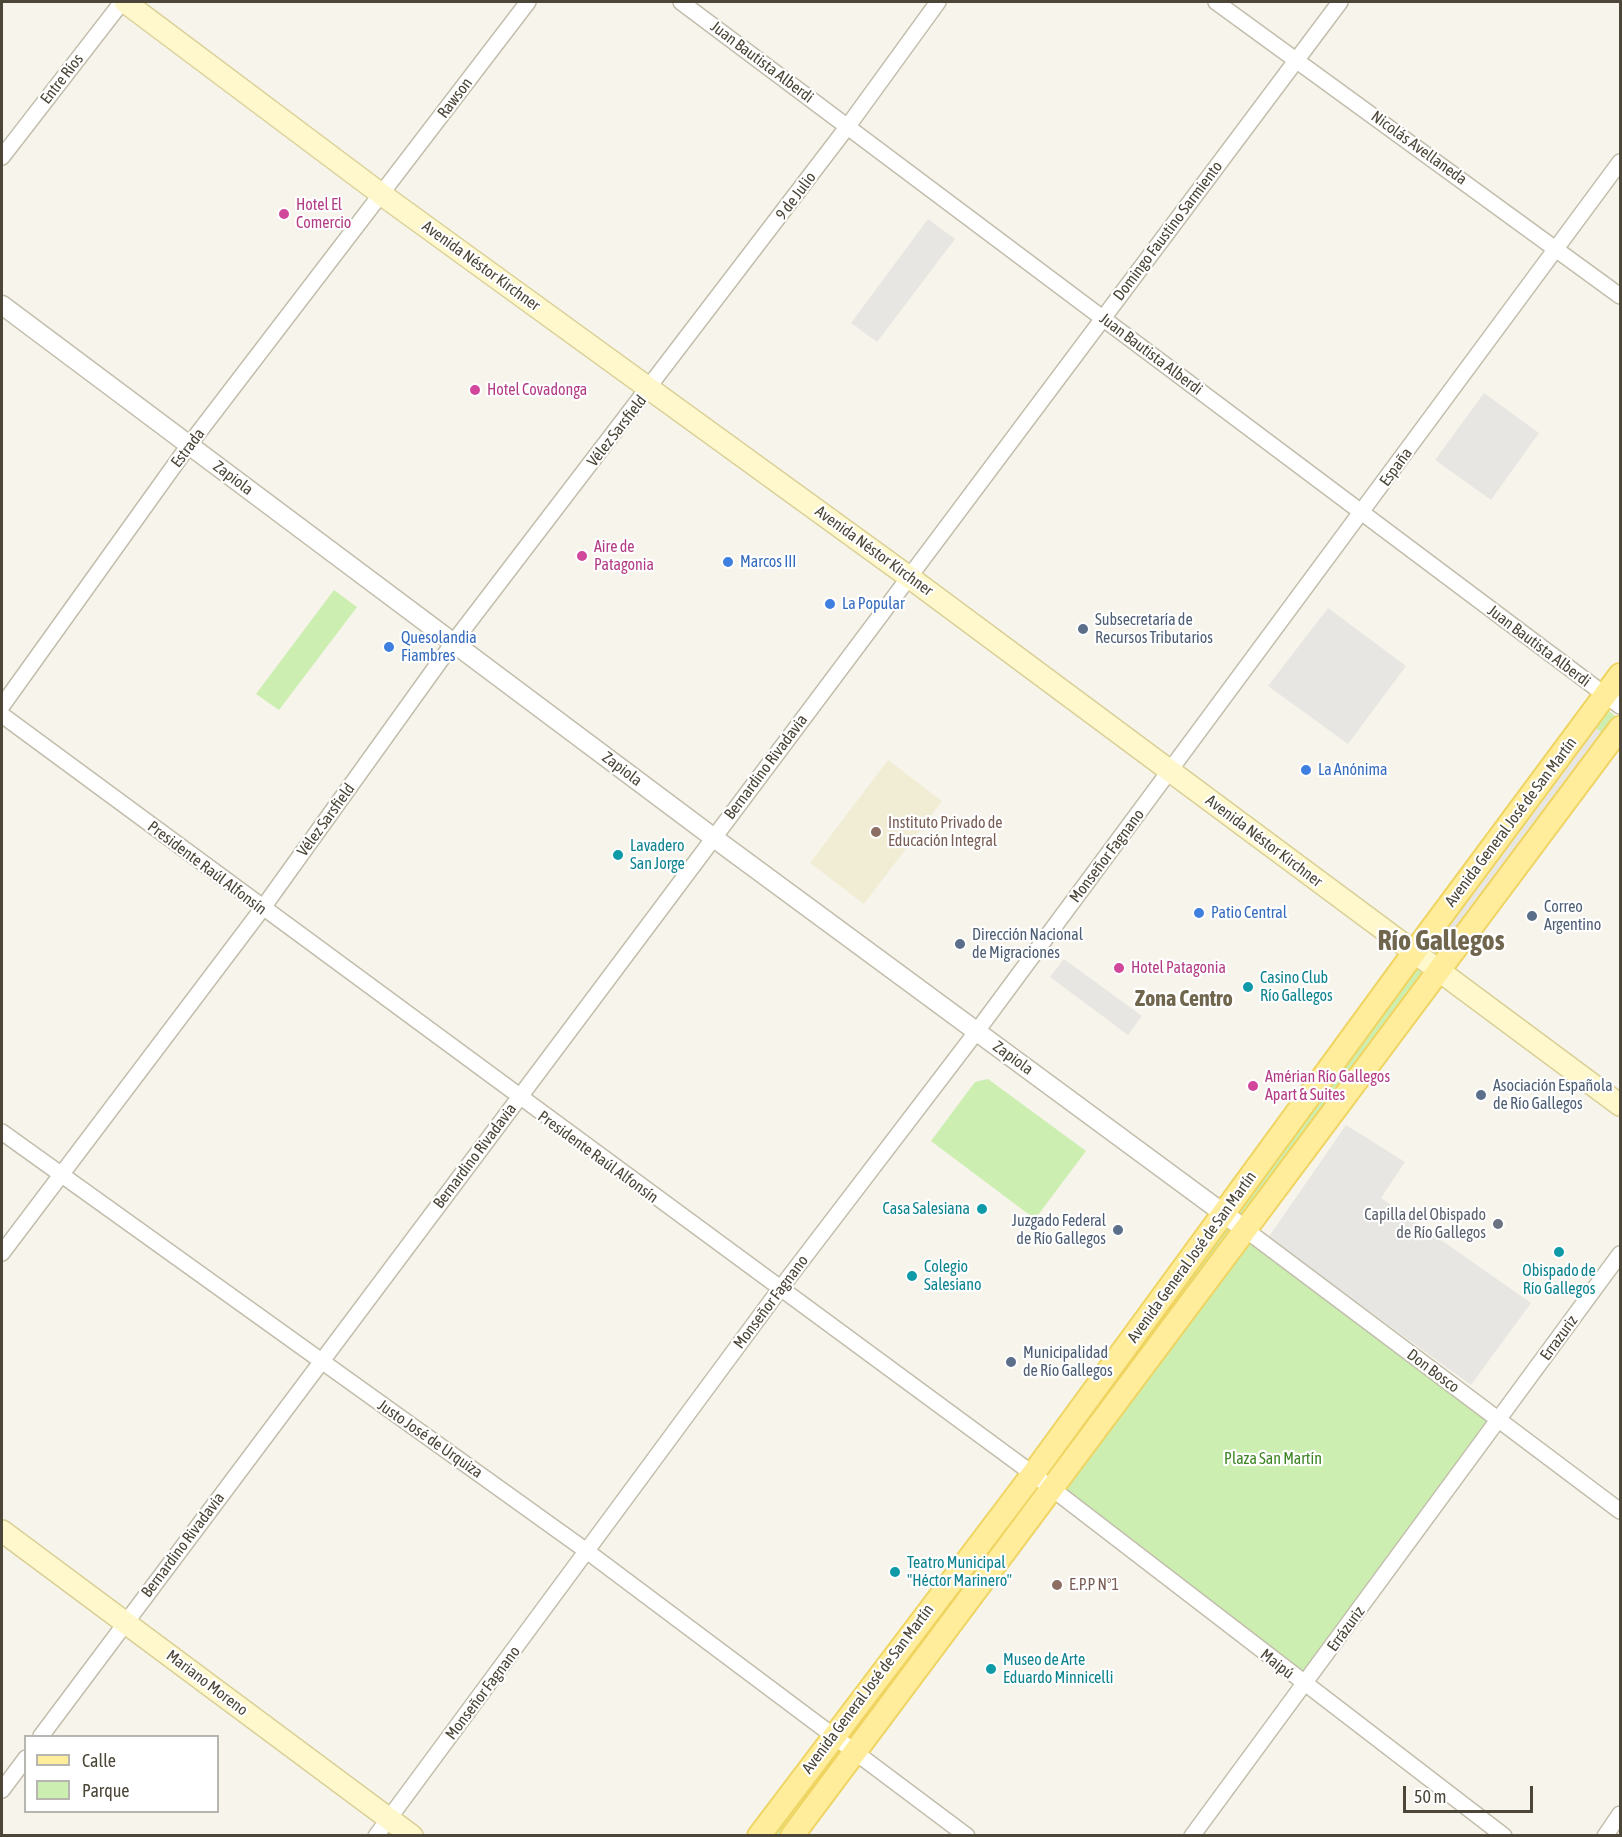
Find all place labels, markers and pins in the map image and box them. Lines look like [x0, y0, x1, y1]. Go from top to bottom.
place label: Hotel El Comercio [296, 195, 351, 233]
marker: Hotel El Comercio [277, 207, 291, 221]
place label: Hotel Covadonga [487, 380, 587, 400]
marker: Hotel Covadonga [468, 383, 482, 397]
place label: Aire de Patagonia [594, 537, 654, 575]
marker: Aire de Patagonia [575, 549, 589, 563]
place label: Marcos III [740, 552, 796, 572]
marker: Marcos III [721, 555, 735, 569]
place label: La Popular [842, 594, 905, 614]
marker: La Popular [823, 597, 837, 611]
place label: Subsecretaría de Recursos Tributarios [1095, 610, 1213, 648]
marker: Subsecretaría de Recursos Tributarios [1076, 622, 1090, 636]
place label: Quesolandia Fiambres [401, 628, 477, 666]
marker: Quesolandia Fiambres [382, 640, 396, 654]
place label: La Anónima [1318, 760, 1387, 780]
marker: La Anónima [1299, 763, 1313, 777]
place label: Instituto Privado de Educación Integral [888, 813, 1003, 851]
marker: Instituto Privado de Educación Integral [869, 825, 883, 839]
place label: Lavadero San Jorge [630, 836, 685, 874]
marker: Lavadero San Jorge [611, 848, 625, 862]
place label: Correo Argentino [1544, 897, 1601, 935]
place label: Patio Central [1211, 903, 1287, 923]
marker: Patio Central [1192, 906, 1206, 920]
marker: Correo Argentino [1525, 909, 1539, 923]
place label: Dirección Nacional de Migraciones [972, 925, 1083, 963]
marker: Dirección Nacional de Migraciones [953, 937, 967, 951]
place label: Hotel Patagonia [1131, 958, 1226, 978]
marker: Hotel Patagonia [1112, 961, 1126, 975]
place label: Casino Club Río Gallegos [1260, 968, 1333, 1006]
marker: Casino Club Río Gallegos [1241, 980, 1255, 994]
place label: Amérian Río Gallegos Apart & Suites [1265, 1067, 1390, 1105]
place label: Asociación Española de Río Gallegos [1493, 1076, 1613, 1114]
marker: Amérian Río Gallegos Apart & Suites [1246, 1079, 1260, 1093]
marker: Asociación Española de Río Gallegos [1474, 1088, 1488, 1102]
place label: Casa Salesiana [883, 1199, 970, 1219]
marker: Casa Salesiana [975, 1202, 989, 1216]
place label: Capilla del Obispado de Río Gallegos [1364, 1205, 1486, 1243]
place label: Juzgado Federal de Río Gallegos [1012, 1211, 1106, 1249]
marker: Capilla del Obispado de Río Gallegos [1491, 1217, 1505, 1231]
marker: Juzgado Federal de Río Gallegos [1111, 1223, 1125, 1237]
marker: Obispado de Río Gallegos [1552, 1245, 1566, 1259]
place label: Colegio Salesiano [924, 1257, 982, 1295]
place label: Obispado de Río Gallegos [1522, 1261, 1596, 1299]
marker: Colegio Salesiano [905, 1269, 919, 1283]
place label: Municipalidad de Río Gallegos [1023, 1343, 1113, 1381]
marker: Municipalidad de Río Gallegos [1004, 1355, 1018, 1369]
place label: Teatro Municipal "Héctor Marinero" [907, 1553, 1012, 1591]
marker: Teatro Municipal "Héctor Marinero" [888, 1565, 902, 1579]
place label: E.P.P N°1 [1069, 1575, 1119, 1595]
marker: E.P.P N°1 [1050, 1578, 1064, 1592]
place label: Museo de Arte Eduardo Minnicelli [1003, 1650, 1114, 1688]
marker: Museo de Arte Eduardo Minnicelli [984, 1662, 998, 1676]

